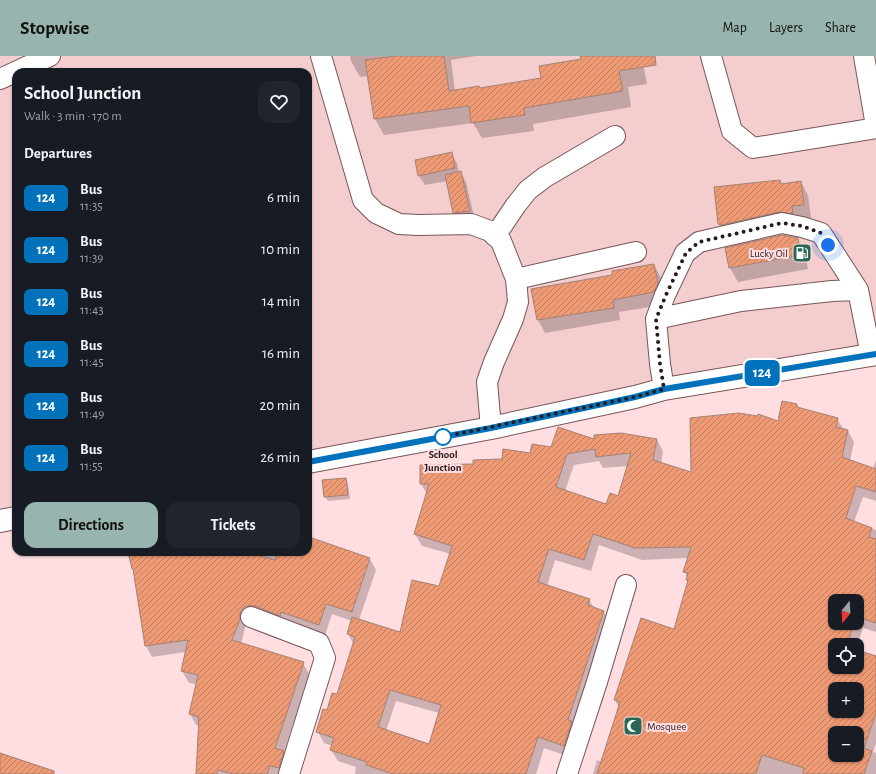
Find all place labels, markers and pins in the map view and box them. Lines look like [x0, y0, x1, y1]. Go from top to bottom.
fuel station icon: Lucky Oil [791, 242, 813, 264]
place label: Lucky Oil [750, 248, 788, 259]
marker: School Junction [434, 428, 452, 446]
place label: School Junction [424, 449, 462, 473]
mosque icon: Mosquee [622, 715, 644, 737]
place label: Mosquee [647, 721, 686, 732]

